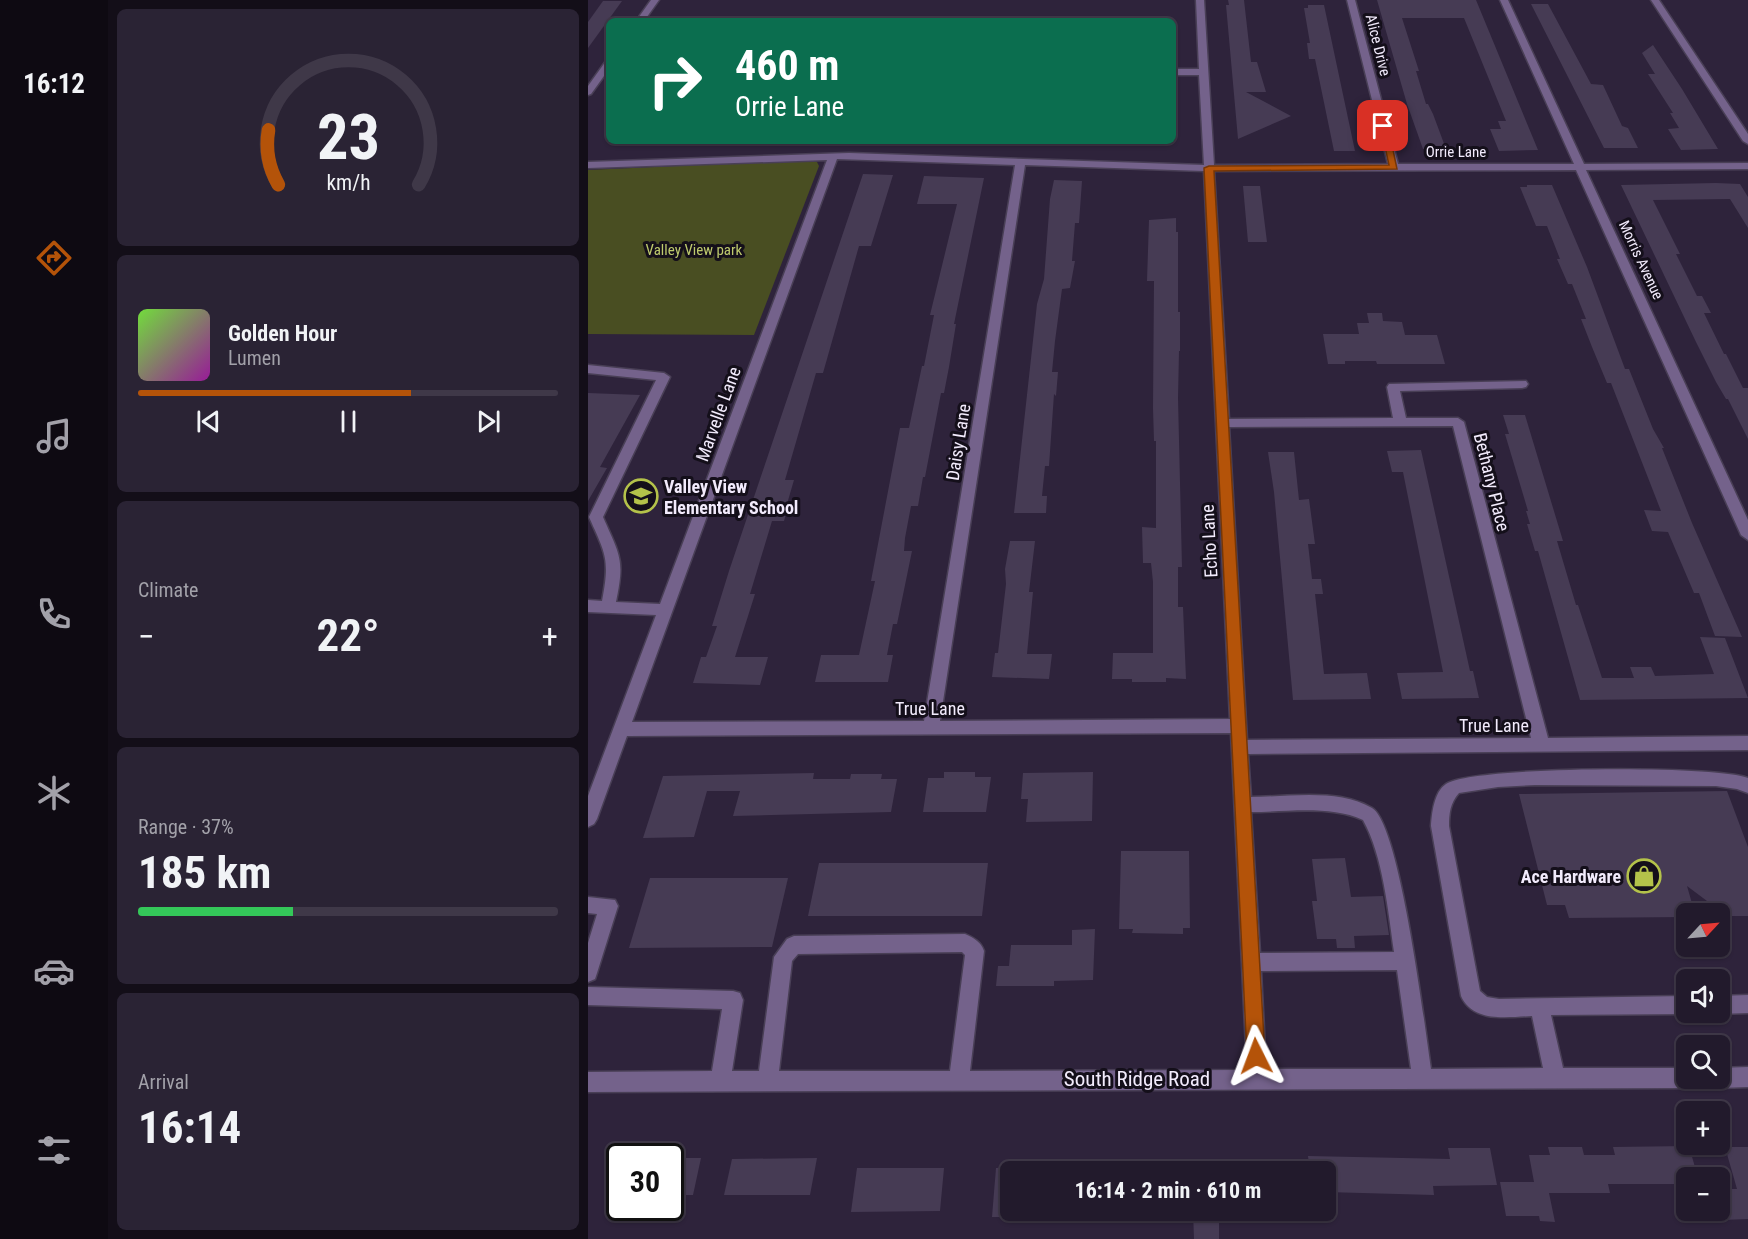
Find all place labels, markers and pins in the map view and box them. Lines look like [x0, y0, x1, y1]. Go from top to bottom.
pin [1357, 100, 1408, 151]
place label: Valley View Elementary School [664, 476, 798, 518]
school or university icon: Valley View Elementary School [623, 478, 659, 514]
shop icon: Ace Hardware [1626, 858, 1662, 894]
place label: Ace Hardware [1521, 866, 1621, 887]

